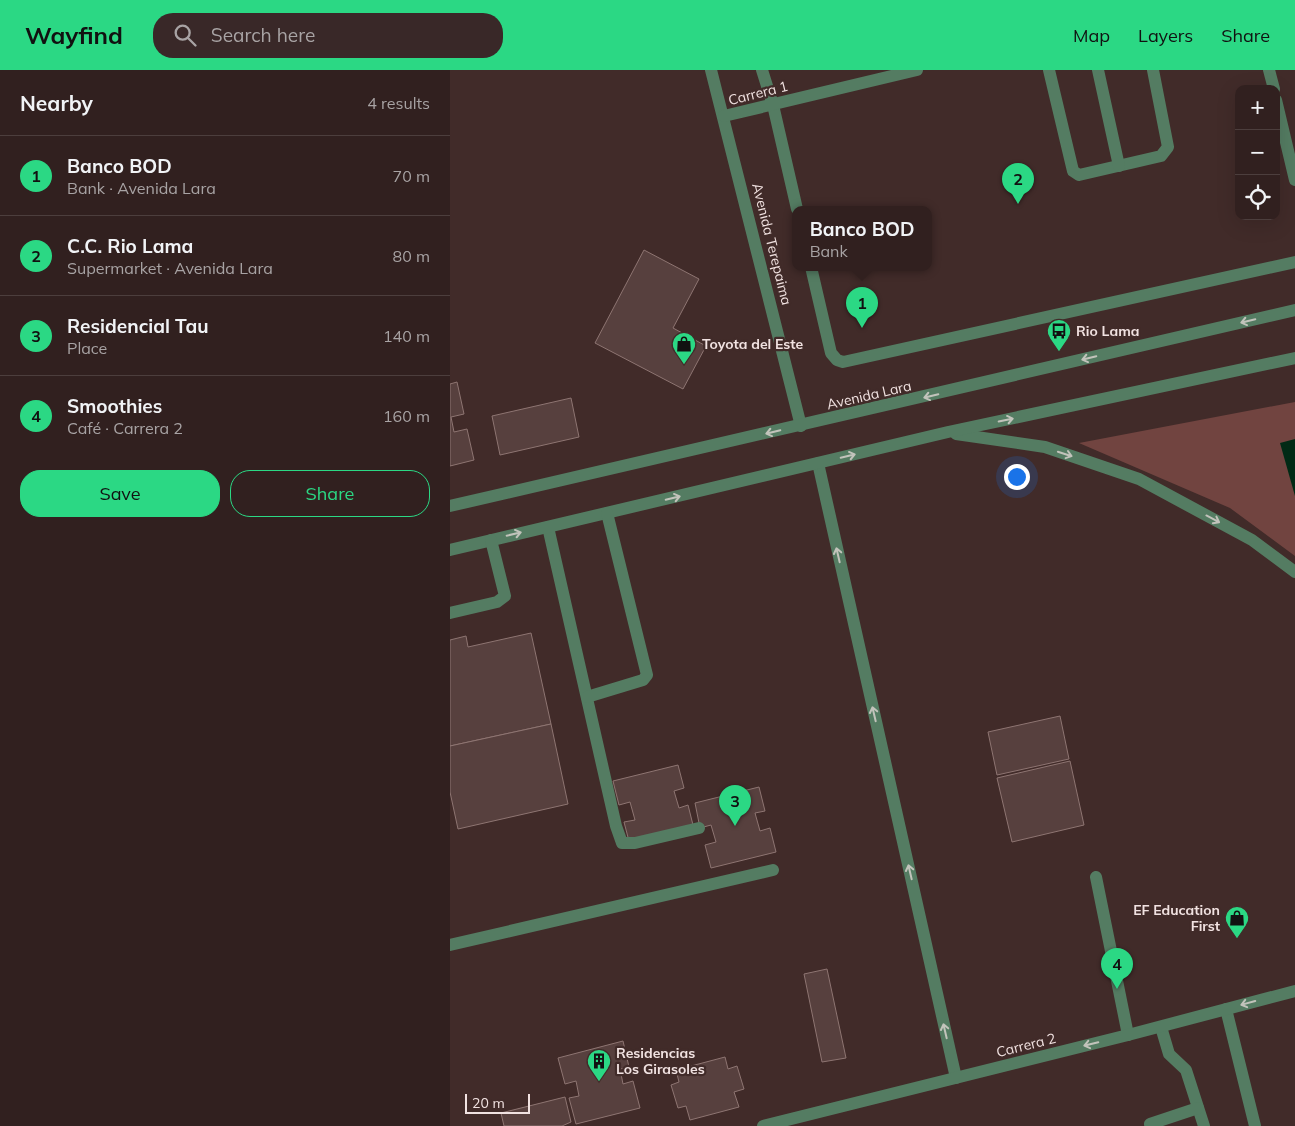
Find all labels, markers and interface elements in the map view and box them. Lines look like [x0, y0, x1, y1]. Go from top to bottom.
search box [153, 13, 503, 58]
text: Wayfind [25, 20, 123, 50]
icon: search [171, 21, 199, 49]
text: Search here [211, 23, 315, 47]
text: Map [1073, 24, 1110, 47]
text: Layers [1138, 24, 1193, 47]
text: Share [1221, 24, 1270, 47]
street label: Carrera 1 [726, 77, 790, 109]
map controls [1235, 85, 1280, 220]
button: + [1235, 85, 1280, 130]
text: Nearby [20, 90, 93, 116]
text: 4 results [367, 93, 430, 113]
button: − [1235, 130, 1280, 175]
text: Banco BOD [67, 154, 172, 178]
pin: 2 [1002, 163, 1034, 204]
text: 1 [31, 166, 41, 186]
text: 70 m [393, 166, 430, 186]
button: locate [1235, 175, 1280, 220]
text: Bank · Avenida Lara [67, 178, 216, 198]
street label: Avenida Terepaima [748, 181, 796, 307]
popup [792, 206, 932, 271]
text: Banco BOD [810, 217, 914, 241]
text: C.C. Rio Lama [67, 234, 193, 258]
text: Bank [810, 241, 848, 261]
text: 2 [31, 246, 41, 266]
text: 80 m [393, 246, 430, 266]
text: Supermarket · Avenida Lara [67, 258, 273, 278]
pin: 1 [846, 287, 878, 328]
text: Residencial Tau [67, 314, 209, 338]
one-way arrow [1240, 317, 1256, 326]
bus stop icon: Rio Lama [1046, 318, 1072, 352]
place label: Rio Lama [1076, 322, 1139, 340]
text: 3 [31, 326, 41, 346]
text: 140 m [383, 326, 430, 346]
shop icon: Toyota del Este [671, 331, 697, 365]
place label: Toyota del Este [702, 335, 804, 353]
text: Place [67, 338, 107, 358]
one-way arrow [1082, 354, 1098, 364]
street label: Avenida Lara [825, 377, 913, 413]
one-way arrow [924, 392, 940, 401]
text: Smoothies [67, 394, 162, 418]
text: 4 [31, 406, 41, 426]
text: 160 m [383, 406, 430, 426]
one-way arrow [998, 415, 1014, 424]
text: Café · Carrera 2 [67, 418, 183, 438]
one-way arrow [765, 428, 781, 438]
one-way arrow [1057, 450, 1072, 459]
one-way arrow [839, 451, 855, 460]
your location [1004, 464, 1030, 490]
button: Save [20, 470, 220, 517]
button: Share [230, 470, 430, 517]
one-way arrow [664, 493, 680, 502]
one-way arrow [1206, 514, 1221, 524]
one-way arrow [506, 529, 522, 538]
one-way arrow [833, 548, 842, 564]
one-way arrow [869, 706, 878, 722]
pin: 3 [719, 785, 751, 826]
one-way arrow [905, 865, 914, 881]
place label: EF Education First [1133, 901, 1221, 935]
shop icon: EF Education First [1224, 905, 1250, 939]
pin: 4 [1101, 948, 1133, 989]
one-way arrow [1240, 999, 1256, 1009]
one-way arrow [940, 1023, 949, 1039]
street label: Carrera 2 [994, 1029, 1058, 1061]
one-way arrow [1083, 1040, 1099, 1050]
place label: Residencias Los Girasoles [616, 1044, 705, 1078]
building icon: Residencias Los Girasoles [586, 1048, 612, 1082]
scale bar [465, 1091, 530, 1114]
text: 20 m [472, 1094, 505, 1112]

